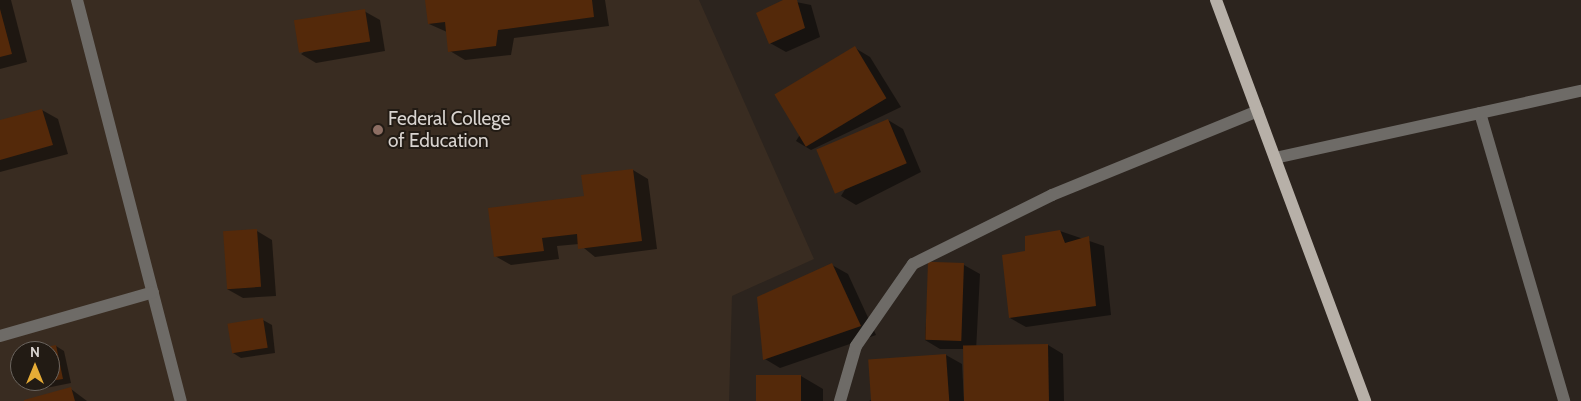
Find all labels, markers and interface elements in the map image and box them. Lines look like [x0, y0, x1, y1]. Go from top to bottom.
place label: Federal College of Education [388, 108, 511, 152]
marker: Federal College of Education [372, 124, 384, 136]
north arrow [10, 341, 60, 391]
text: N [30, 343, 40, 361]

